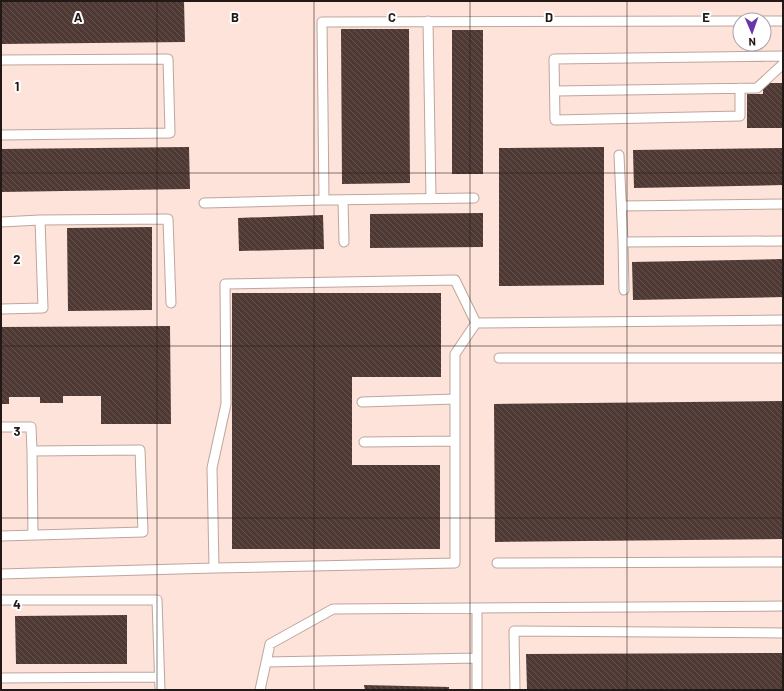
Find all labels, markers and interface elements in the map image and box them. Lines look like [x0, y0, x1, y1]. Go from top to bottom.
text: A [74, 9, 83, 25]
text: B [231, 9, 239, 25]
text: C [388, 9, 396, 25]
text: D [545, 9, 553, 25]
text: E [702, 9, 710, 25]
north arrow [732, 12, 772, 52]
text: N [748, 36, 756, 49]
text: 1 [15, 78, 19, 94]
text: 2 [13, 251, 21, 267]
text: 3 [13, 423, 21, 439]
text: 4 [13, 596, 21, 612]

